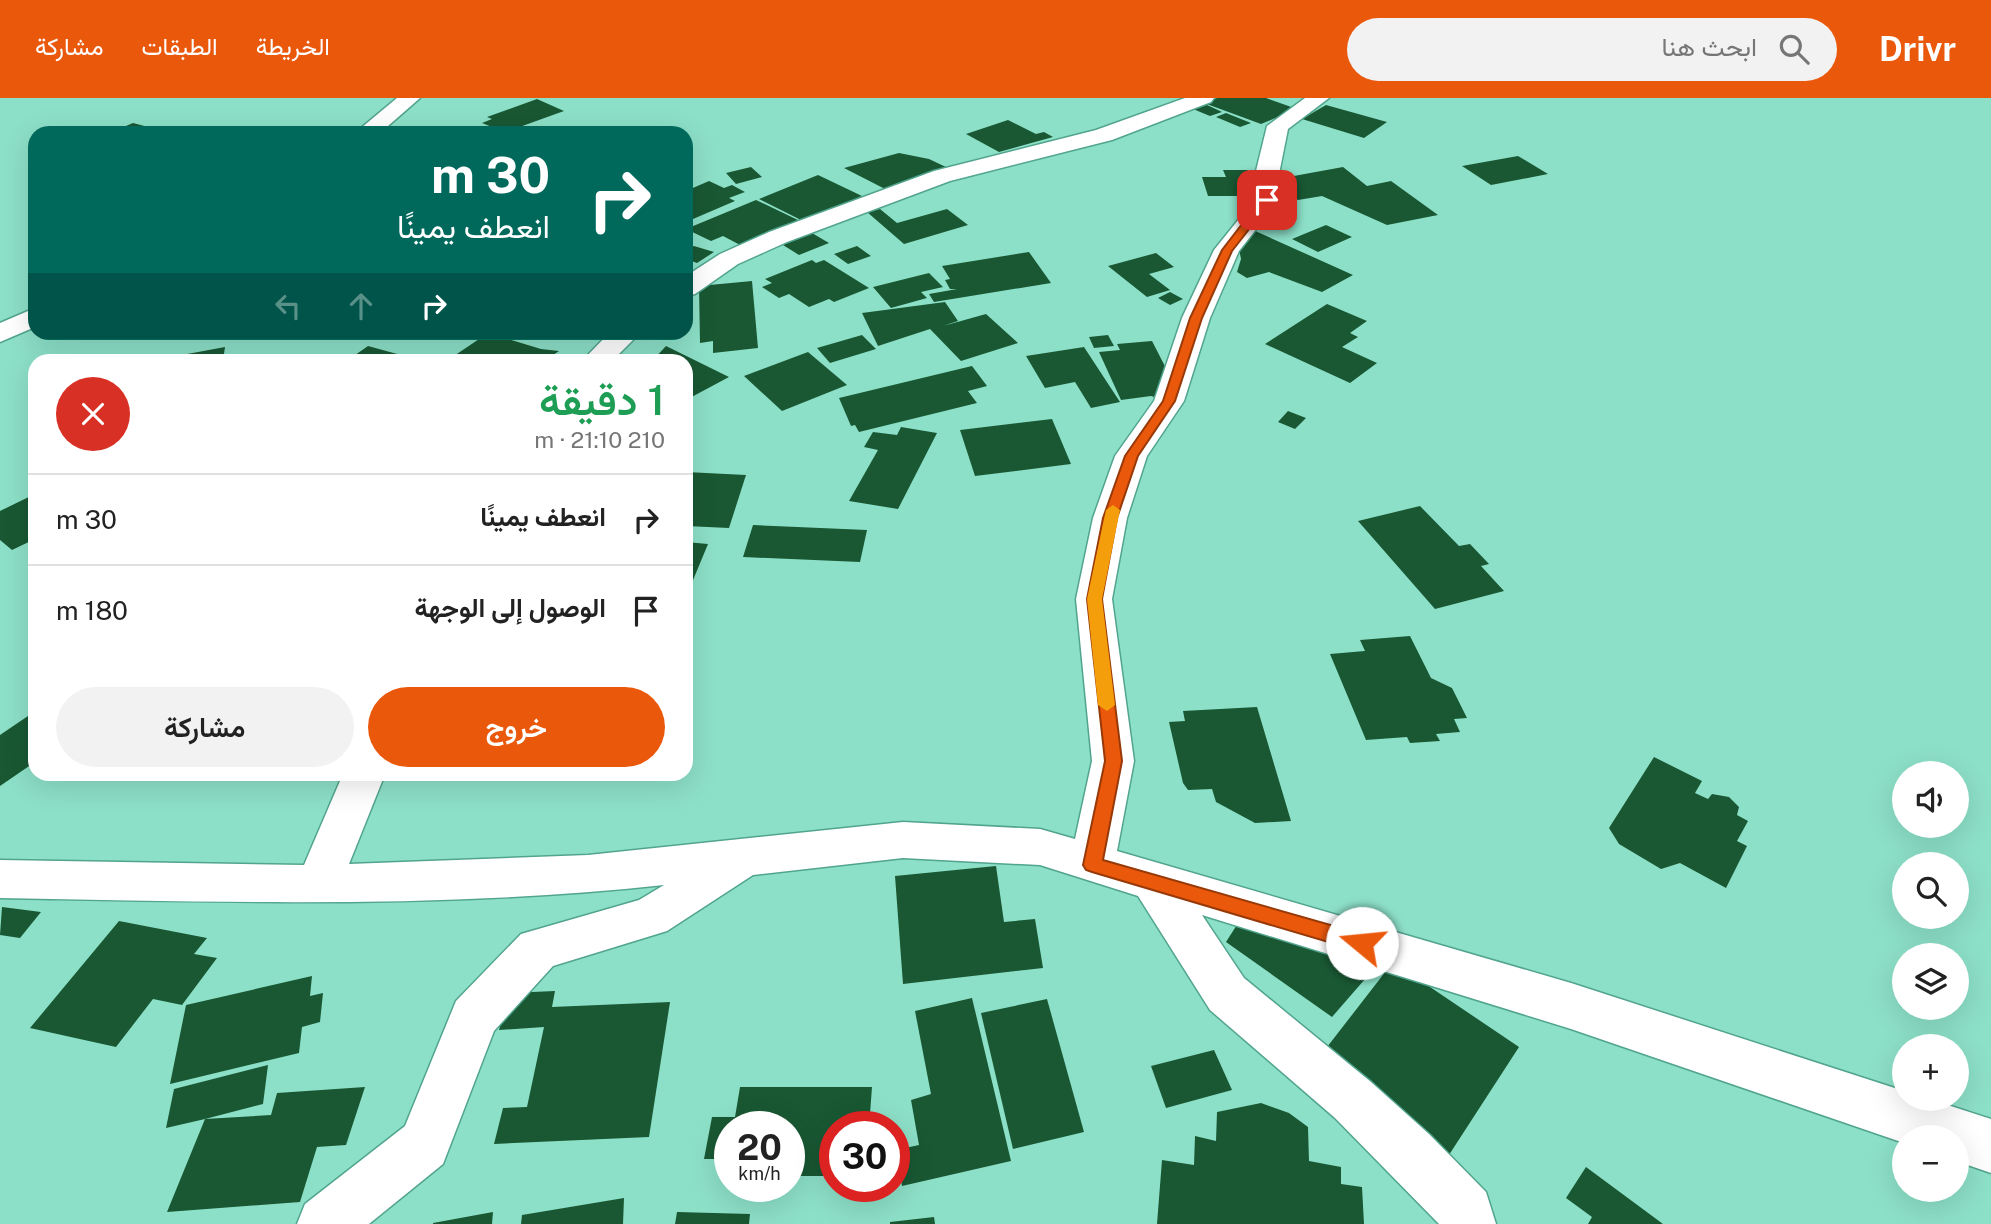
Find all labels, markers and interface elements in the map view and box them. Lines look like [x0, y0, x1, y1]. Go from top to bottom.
search box [1347, 18, 1837, 81]
icon: search [1775, 30, 1813, 68]
text: Drivr [1879, 30, 1956, 68]
text: ابحث هنا [1662, 31, 1757, 62]
text: مشاركة [35, 32, 103, 60]
text: الطبقات [141, 32, 218, 60]
text: الخريطة [256, 32, 330, 60]
text: 30 m [431, 146, 550, 204]
icon: right [574, 154, 665, 245]
pin [1237, 170, 1297, 230]
icon: arrive [1248, 181, 1286, 219]
text: انعطف يمينًا [397, 208, 550, 245]
icon: left [269, 287, 307, 325]
icon: ahead [342, 287, 380, 325]
icon: right [415, 287, 453, 325]
text: 1 دقيقة [539, 375, 665, 424]
button: close [56, 377, 130, 451]
text: 210 m · 21:10 [534, 426, 665, 453]
text: انعطف يمينًا [480, 501, 606, 532]
icon: right [627, 501, 665, 539]
text: 30 m [56, 504, 117, 535]
text: الوصول إلى الوجهة [415, 592, 606, 623]
icon: arrive [627, 592, 665, 630]
text: 180 m [56, 595, 128, 626]
button: مشاركة [56, 687, 354, 767]
button: خروج [368, 687, 665, 767]
map controls [1892, 761, 1969, 1202]
button: sound [1892, 761, 1969, 838]
button: search [1892, 852, 1969, 929]
position arrow [1325, 906, 1399, 980]
button: layers [1892, 943, 1969, 1020]
button: + [1892, 1034, 1969, 1111]
speed limit sign: 30 [819, 1111, 910, 1202]
button: − [1892, 1125, 1969, 1202]
text: 20 [737, 1127, 782, 1168]
text: km/h [738, 1163, 781, 1184]

